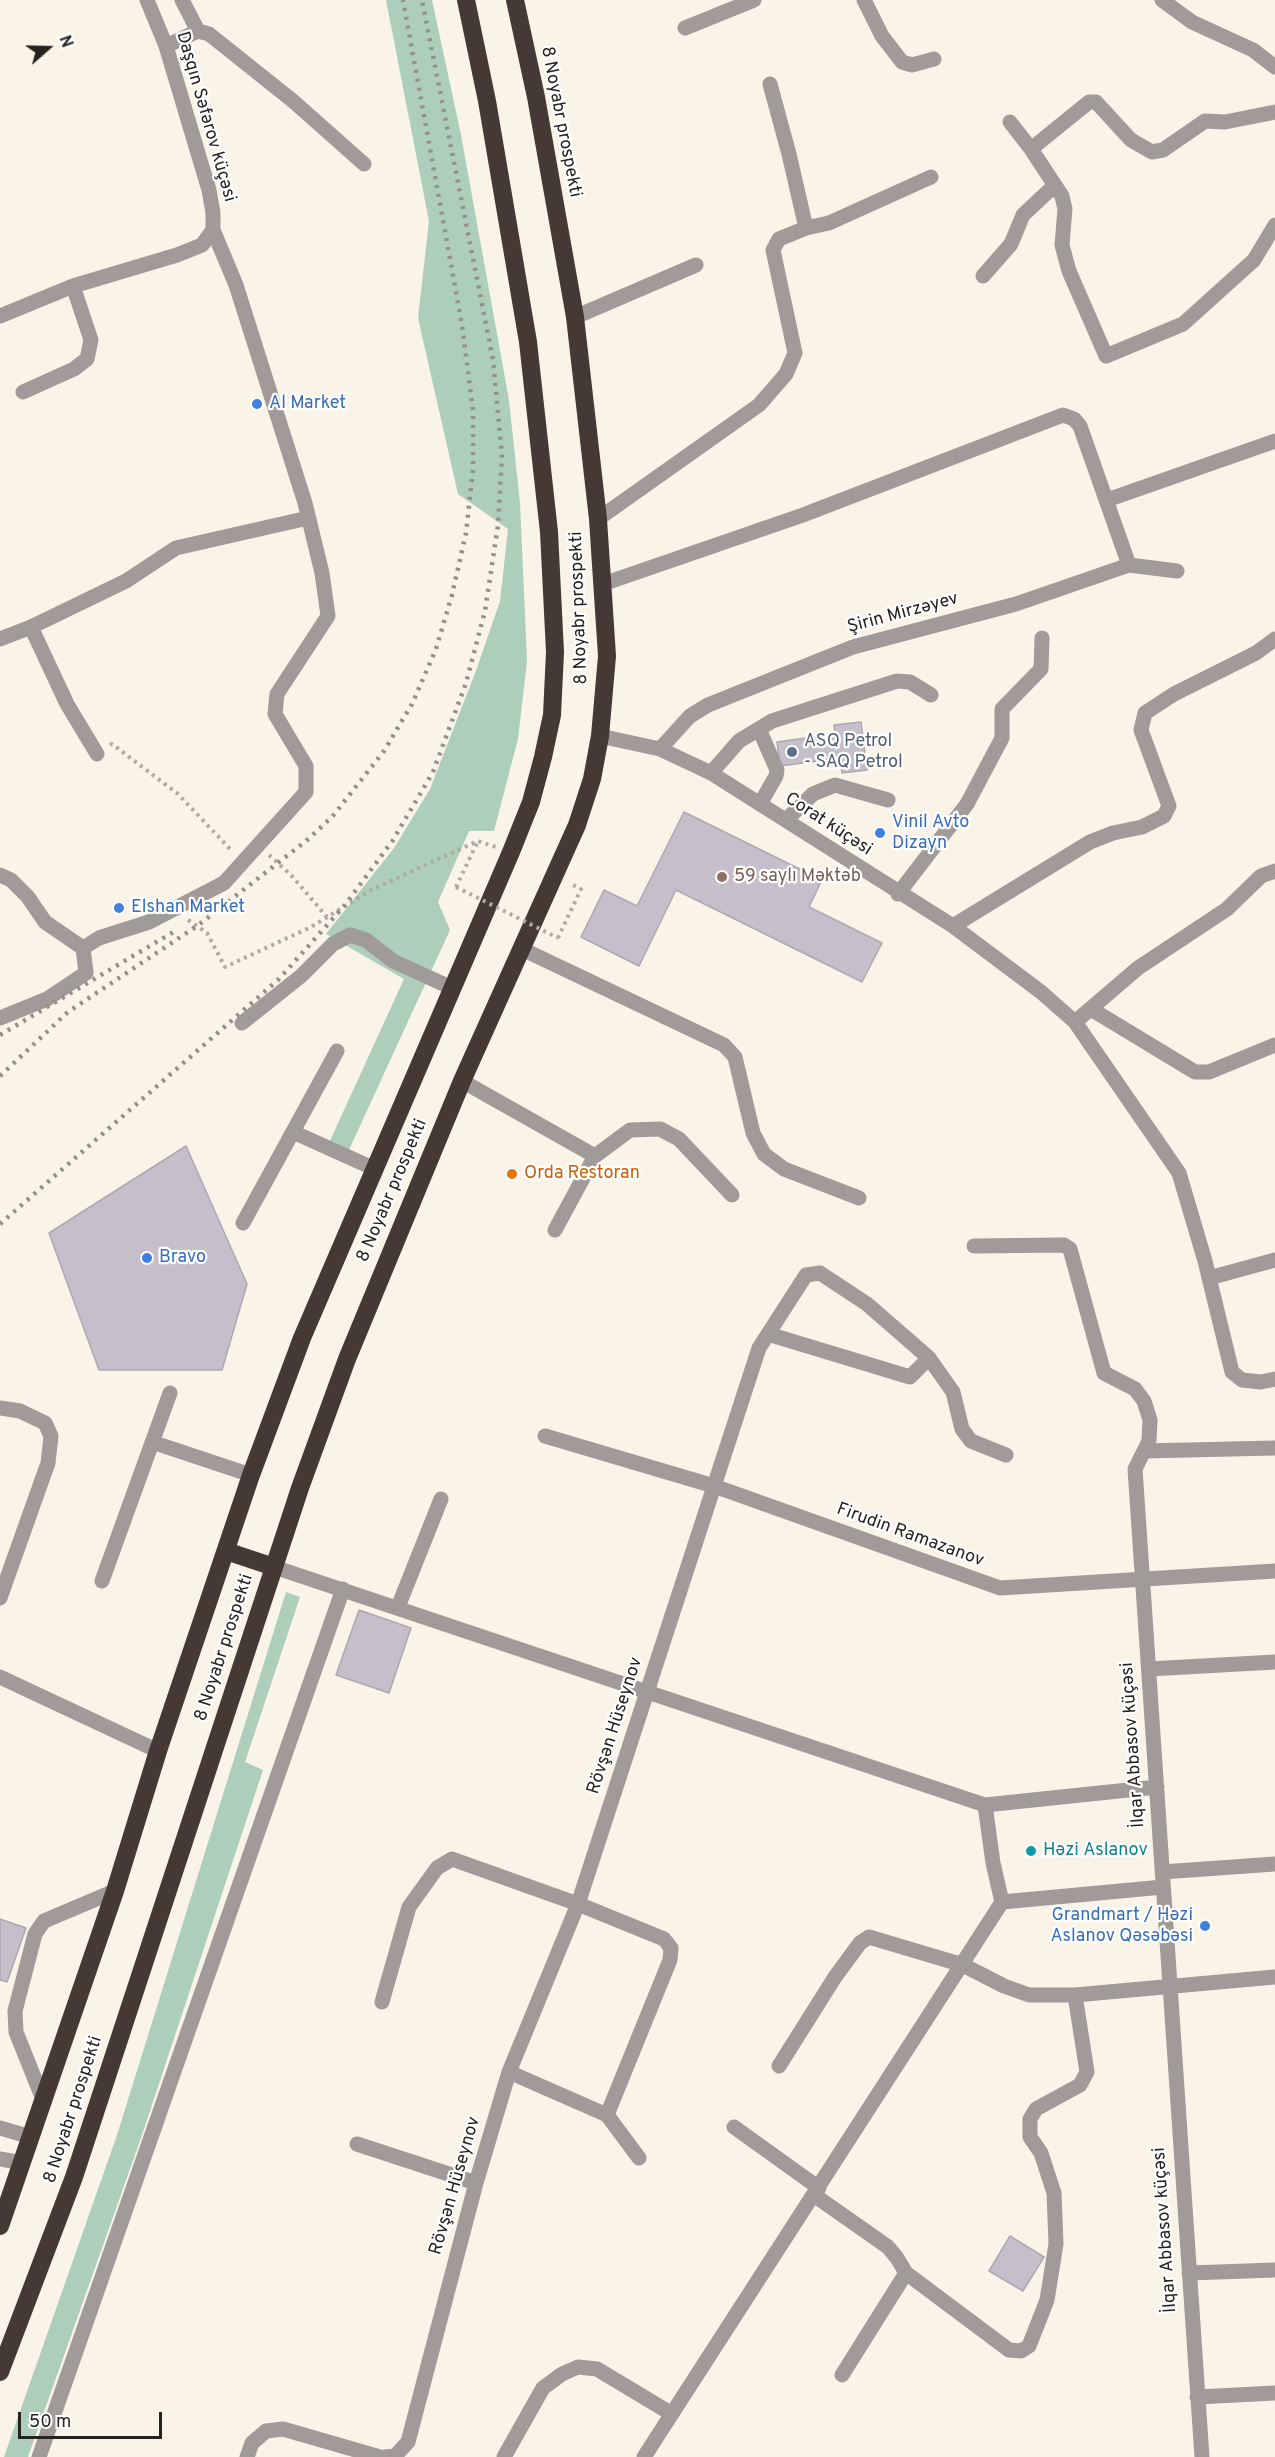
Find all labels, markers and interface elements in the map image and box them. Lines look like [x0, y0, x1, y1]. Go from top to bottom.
north arrow [18, 18, 78, 78]
street label: Daşqın Səfərov küçəsi [170, 29, 240, 205]
text: N [54, 33, 76, 51]
street label: 8 Noyabr prospekti [535, 45, 585, 199]
place label: Al Market [269, 393, 346, 415]
marker: Al Market [250, 397, 264, 411]
street label: 8 Noyabr prospekti [567, 531, 593, 685]
street label: Şirin Mirzəyev [845, 589, 961, 639]
place label: ASQ Petrol - SAQ Petrol [804, 731, 903, 774]
marker: ASQ Petrol - SAQ Petrol [785, 745, 799, 759]
street label: Corat küçəsi [780, 789, 876, 861]
place label: Vinil Avto Dizayn [892, 812, 969, 854]
marker: Vinil Avto Dizayn [873, 826, 887, 840]
place label: 59 saylı Məktəb [734, 866, 861, 888]
marker: 59 saylı Məktəb [715, 870, 729, 884]
place label: Elshan Market [131, 897, 245, 919]
marker: Elshan Market [112, 901, 126, 915]
street label: 8 Noyabr prospekti [353, 1116, 433, 1266]
place label: Orda Restoran [524, 1163, 640, 1185]
marker: Orda Restoran [505, 1167, 519, 1181]
place label: Bravo [159, 1247, 206, 1269]
marker: Bravo [140, 1251, 154, 1265]
street label: Firudin Ramazanov [833, 1499, 987, 1573]
street label: 8 Noyabr prospekti [191, 1572, 259, 1724]
street label: Rövşən Hüseynov [584, 1655, 648, 1797]
street label: İlqar Abbasov küçəsi [1117, 1661, 1151, 1829]
place label: Həzi Aslanov [1043, 1840, 1148, 1862]
marker: Həzi Aslanov [1024, 1844, 1038, 1858]
place label: Grandmart / Həzi Aslanov Qəsəbəsi [1050, 1905, 1193, 1948]
marker: Grandmart / Həzi Aslanov Qəsəbəsi [1198, 1919, 1212, 1933]
street label: 8 Noyabr prospekti [40, 2034, 108, 2186]
street label: Rövşən Hüseynov [426, 2114, 486, 2258]
street label: İlqar Abbasov küçəsi [1149, 2146, 1183, 2314]
scale bar [21, 2400, 165, 2438]
text: 50 m [29, 2411, 71, 2434]

